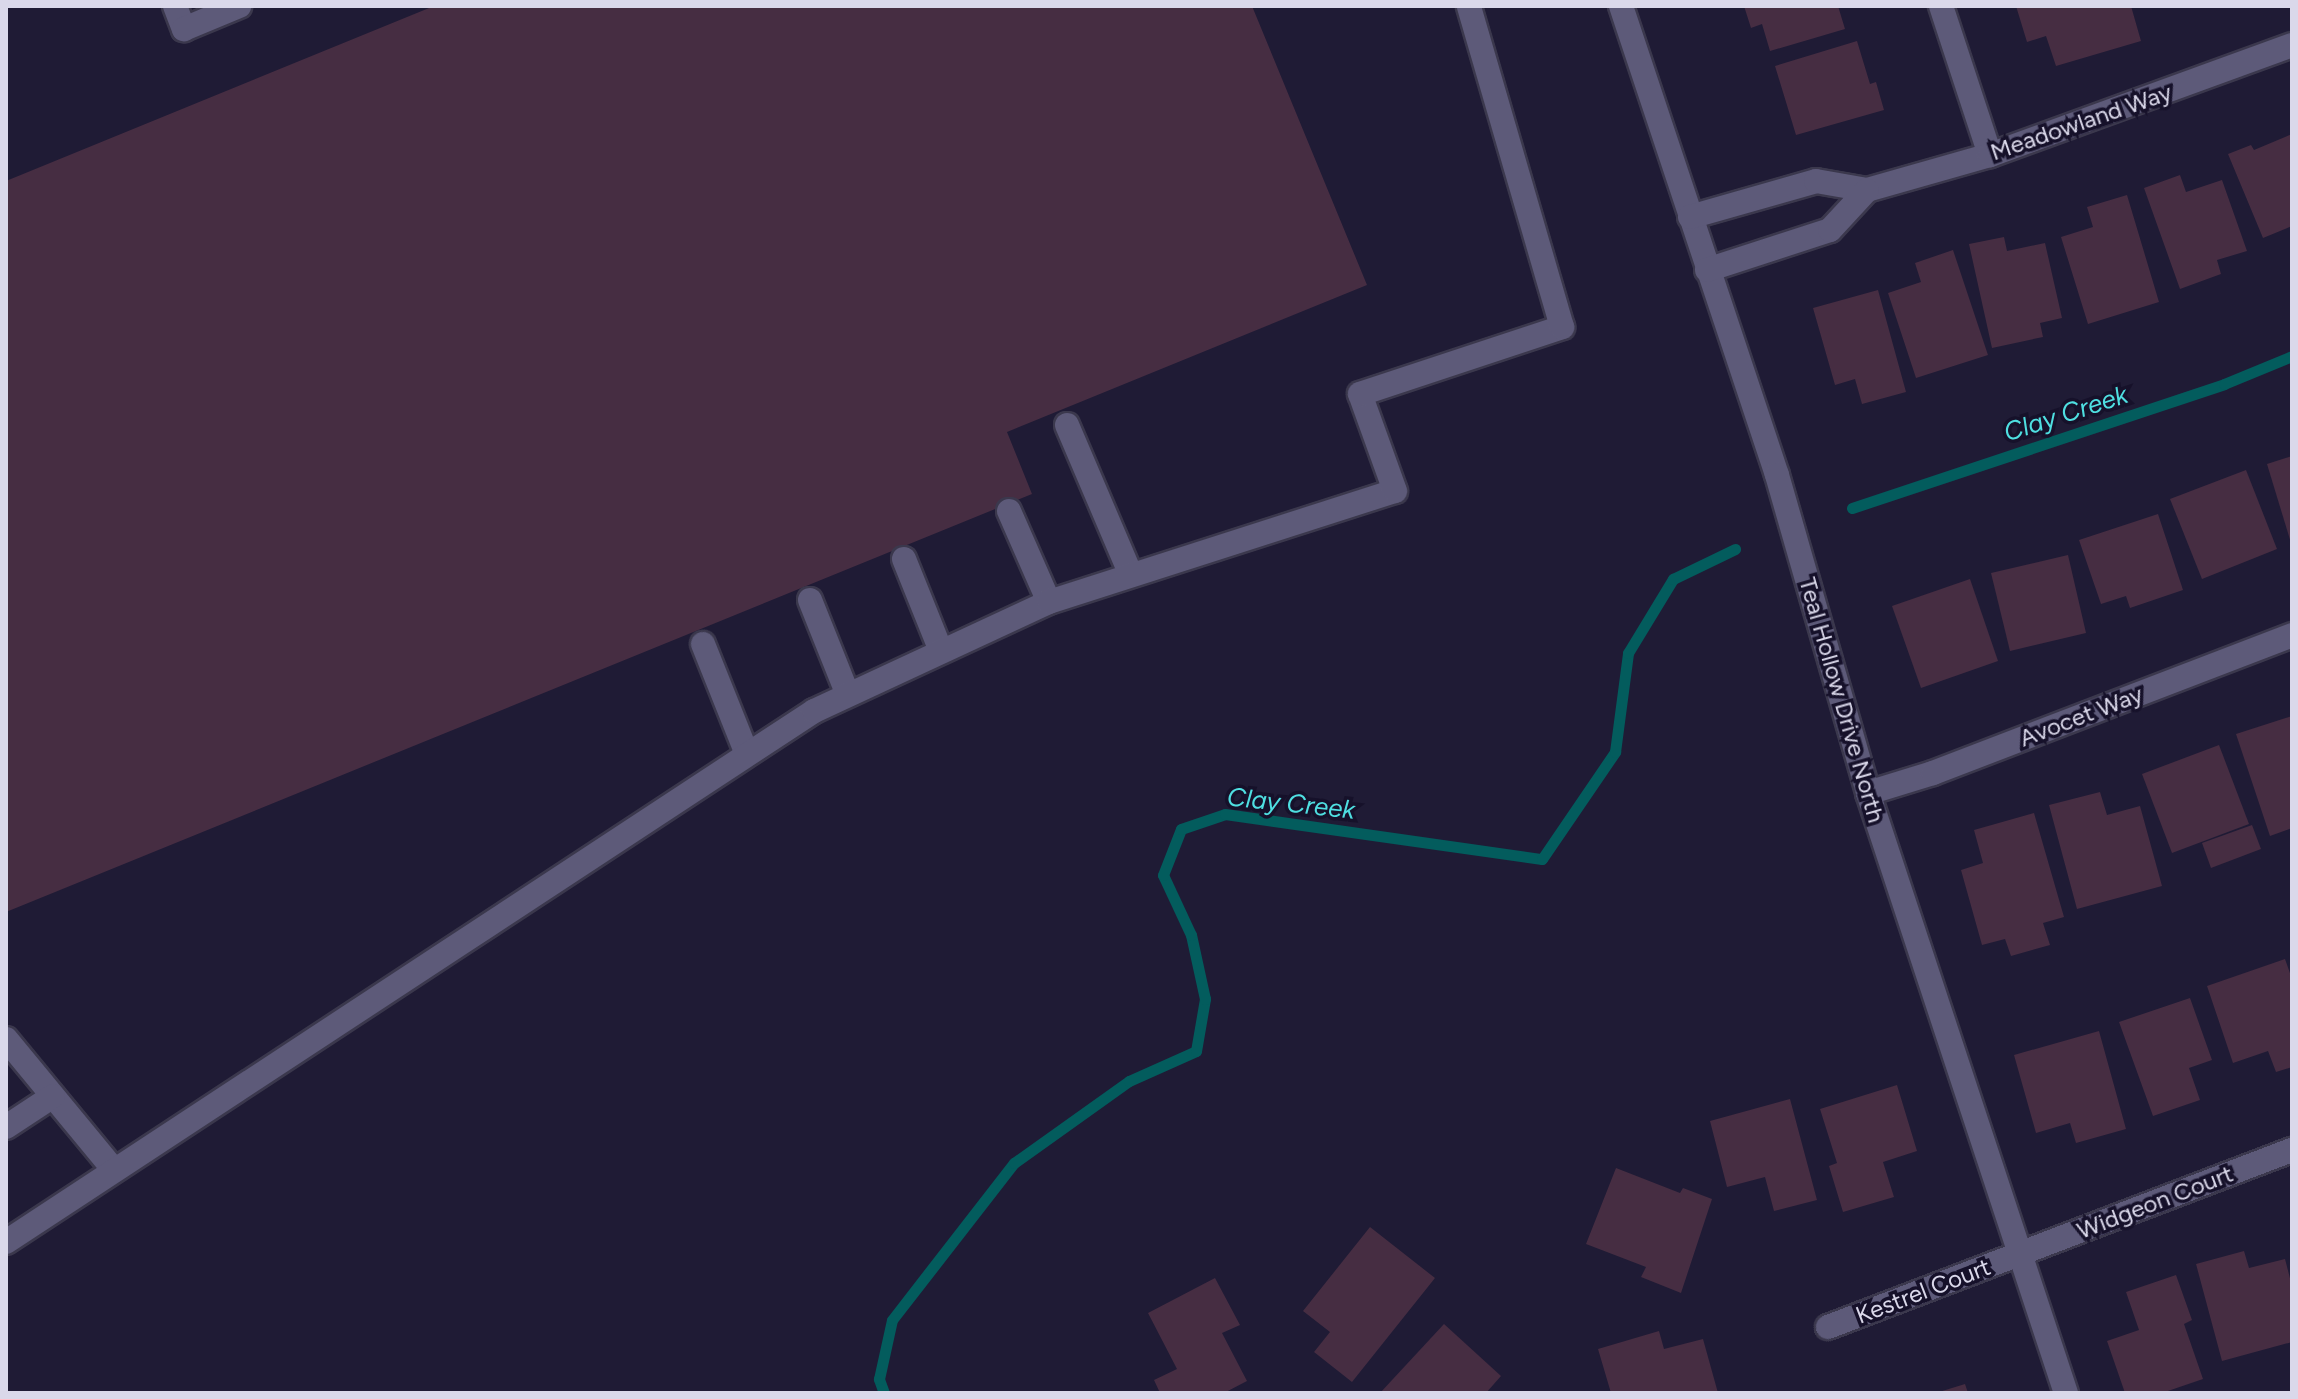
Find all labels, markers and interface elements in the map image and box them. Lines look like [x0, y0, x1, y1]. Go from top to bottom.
street label: Meadowland Way [1987, 77, 2175, 167]
water label: Clay Creek [2000, 379, 2132, 449]
street label: Teal Hollow Drive North [1793, 574, 1891, 826]
street label: Avocet Way [2015, 679, 2147, 753]
water label: Clay Creek [1225, 782, 1357, 826]
street label: Widgeon Court [2073, 1159, 2237, 1245]
street label: Kestrel Court [1852, 1252, 1994, 1330]

